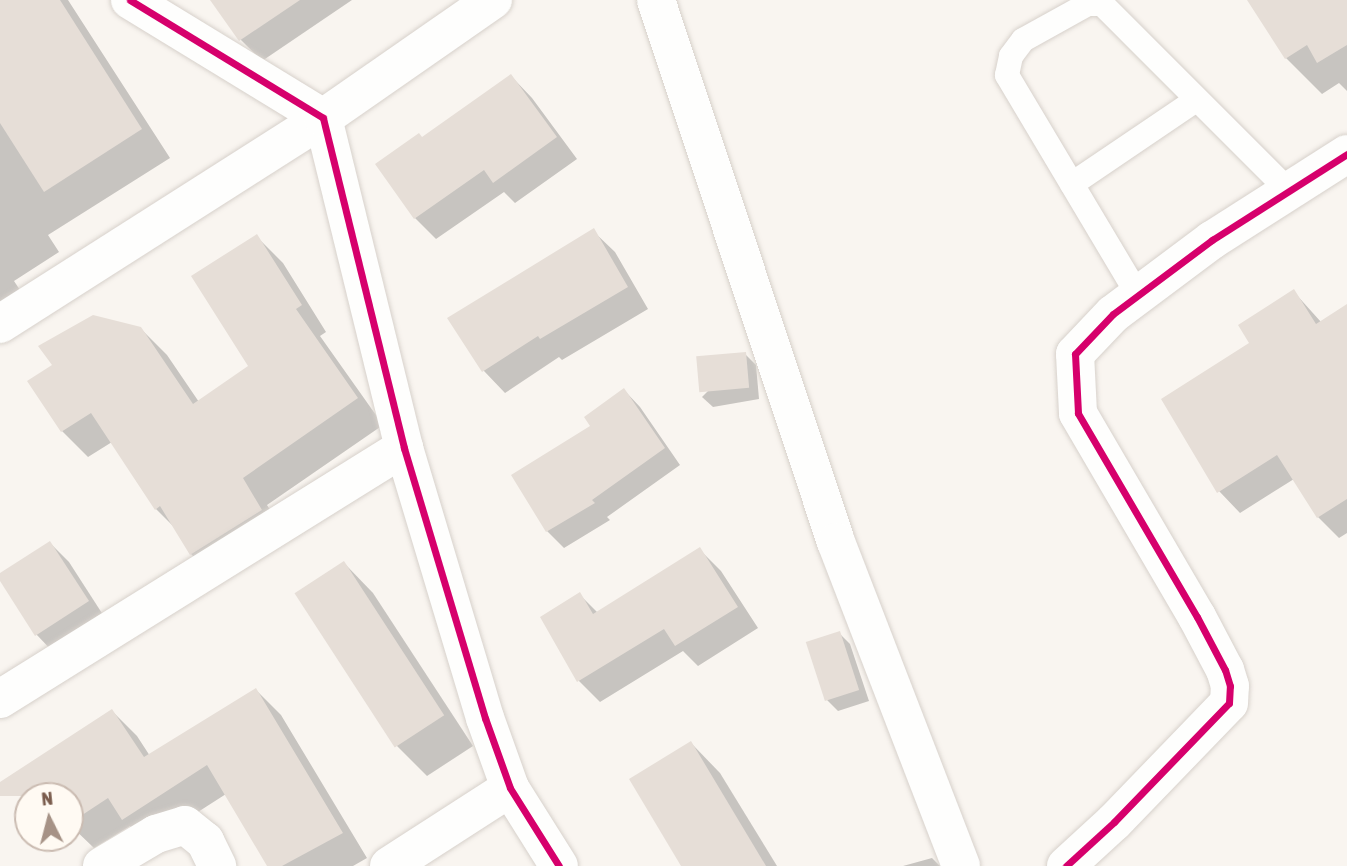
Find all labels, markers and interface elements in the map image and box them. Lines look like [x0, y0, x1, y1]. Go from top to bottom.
north arrow [14, 782, 84, 852]
text: N [40, 787, 54, 810]

